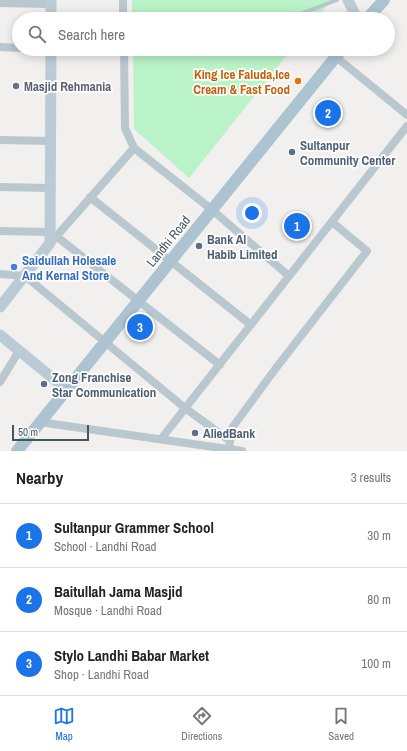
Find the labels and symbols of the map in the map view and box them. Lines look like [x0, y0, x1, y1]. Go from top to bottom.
place label: King Ice Faluda,Ice Cream & Fast Food [193, 66, 290, 98]
marker: King Ice Faluda,Ice Cream & Fast Food [293, 76, 303, 86]
place label: Masjid Rehmania [24, 78, 111, 95]
marker: Masjid Rehmania [11, 81, 21, 91]
pin: 2 [315, 98, 341, 128]
place label: Sultanpur Community Center [300, 137, 396, 169]
marker: Sultanpur Community Center [287, 147, 297, 157]
your location [242, 203, 262, 223]
pin: 1 [284, 211, 310, 241]
street label: Landhi Road [143, 212, 194, 270]
place label: Bank Al Habib Limited [207, 231, 278, 263]
marker: Bank Al Habib Limited [194, 241, 204, 251]
place label: Saidullah Holesale And Kernal Store [22, 252, 116, 284]
marker: Saidullah Holesale And Kernal Store [9, 262, 19, 272]
pin: 3 [127, 312, 153, 342]
place label: Zong Franchise Star Communication [52, 369, 156, 401]
marker: Zong Franchise Star Communication [39, 379, 49, 389]
scale bar [12, 423, 89, 442]
place label: AliedBank [203, 425, 255, 442]
marker: AliedBank [190, 428, 200, 438]

